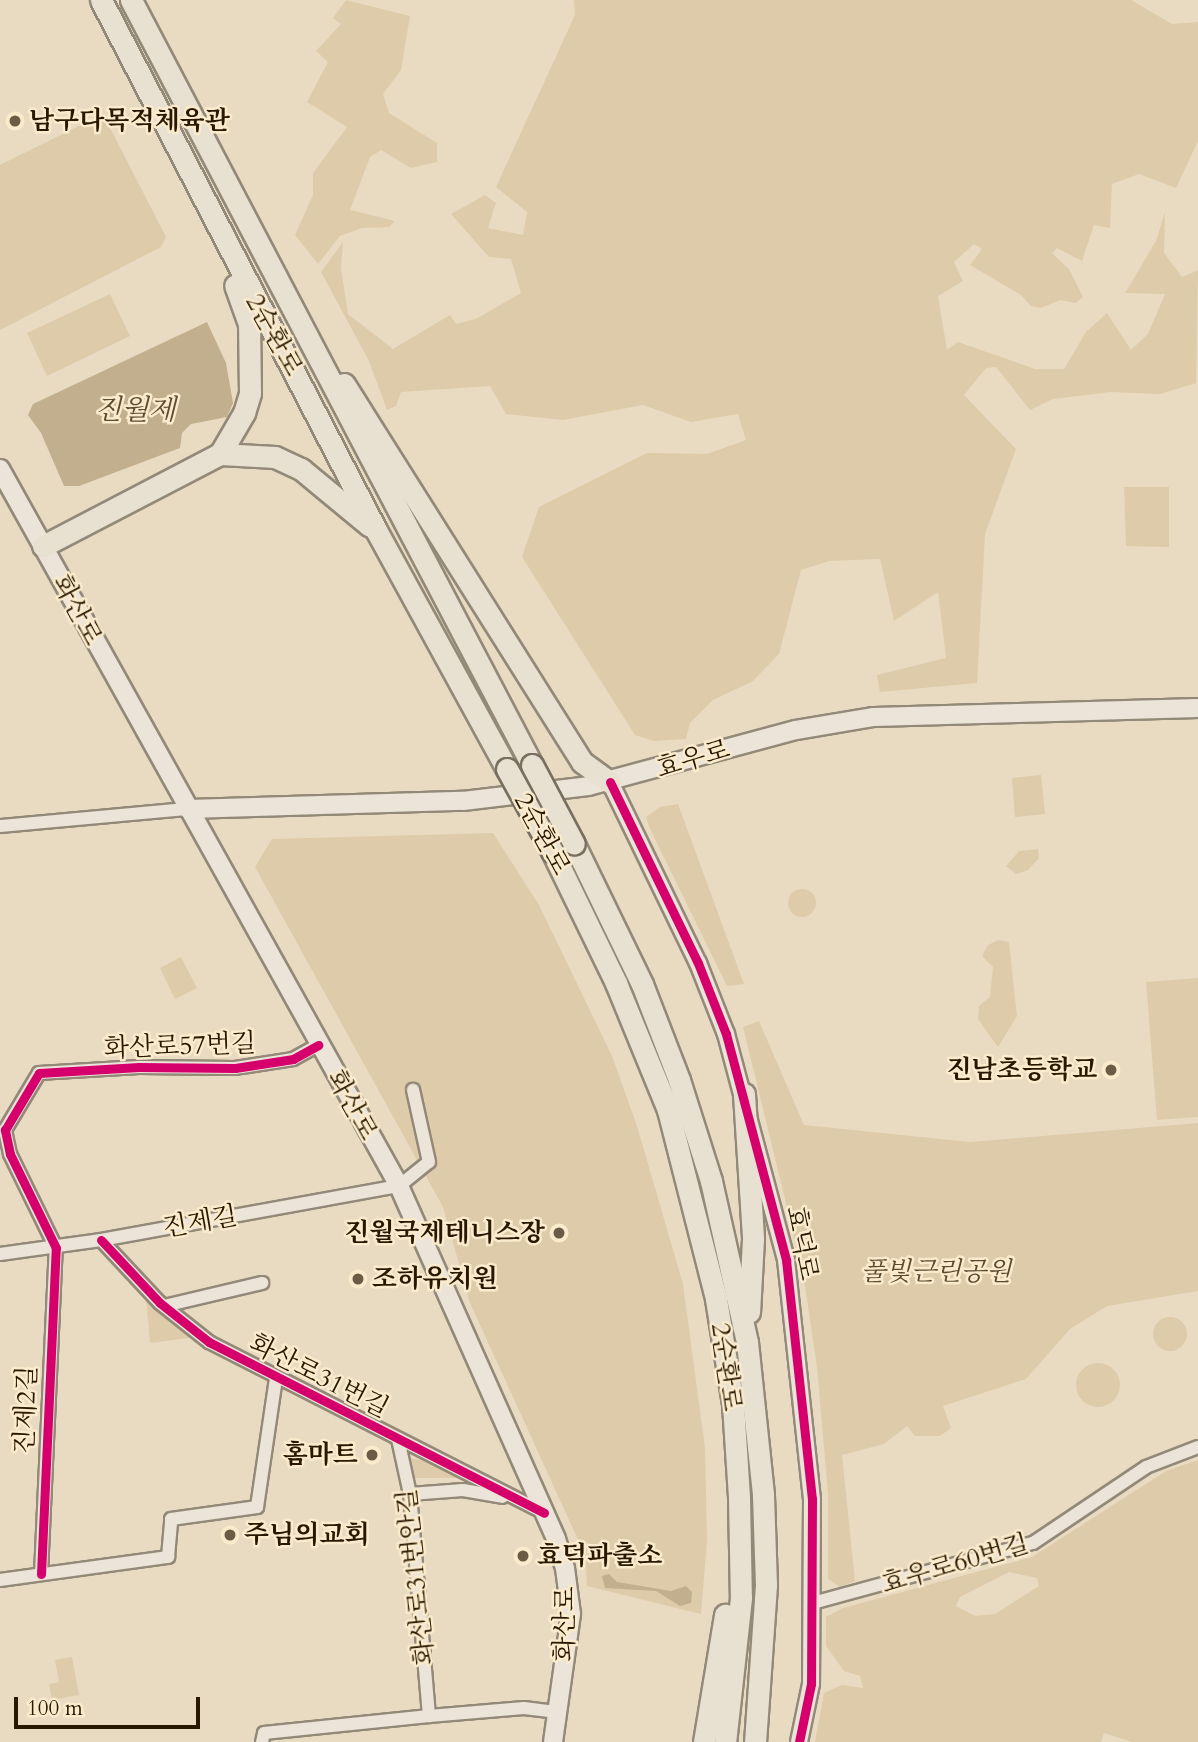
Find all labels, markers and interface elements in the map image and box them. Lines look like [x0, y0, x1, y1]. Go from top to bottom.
place label: 남구다목적체육관 [29, 105, 230, 137]
marker: 남구다목적체육관 [7, 113, 23, 129]
street label: 2순환로 [239, 289, 309, 381]
water label: 진월제 [94, 393, 176, 427]
street label: 화산로 [46, 569, 108, 651]
street label: 효우로 [652, 734, 734, 784]
street label: 2순환로 [507, 788, 577, 880]
street label: 화산로57번길 [103, 1028, 257, 1064]
place label: 진남초등학교 [946, 1054, 1097, 1086]
marker: 진남초등학교 [1103, 1062, 1119, 1078]
street label: 화산로 [320, 1064, 384, 1146]
street label: 진제길 [160, 1200, 240, 1244]
street label: 효덕로 [779, 1203, 825, 1283]
place label: 진월국제테니스장 [344, 1217, 545, 1249]
marker: 진월국제테니스장 [551, 1225, 567, 1241]
park label: 풀빛근린공원 [861, 1256, 1011, 1288]
place label: 조하유치원 [372, 1263, 498, 1295]
marker: 조하유치원 [350, 1271, 366, 1287]
street label: 2순환로 [704, 1321, 748, 1413]
street label: 화산로31번길 [244, 1328, 394, 1424]
street label: 진제2길 [9, 1365, 43, 1455]
place label: 홈마트 [283, 1439, 358, 1471]
marker: 홈마트 [364, 1447, 380, 1463]
street label: 화산로31번안길 [391, 1487, 441, 1667]
place label: 주님의교회 [244, 1519, 370, 1551]
marker: 주님의교회 [222, 1527, 238, 1543]
street label: 효우로60번길 [878, 1528, 1032, 1600]
place label: 효덕파출소 [537, 1540, 663, 1572]
marker: 효덕파출소 [515, 1548, 531, 1564]
street label: 화산로 [549, 1586, 581, 1662]
scale bar [18, 1682, 203, 1726]
text: 100 m [27, 1694, 83, 1723]

